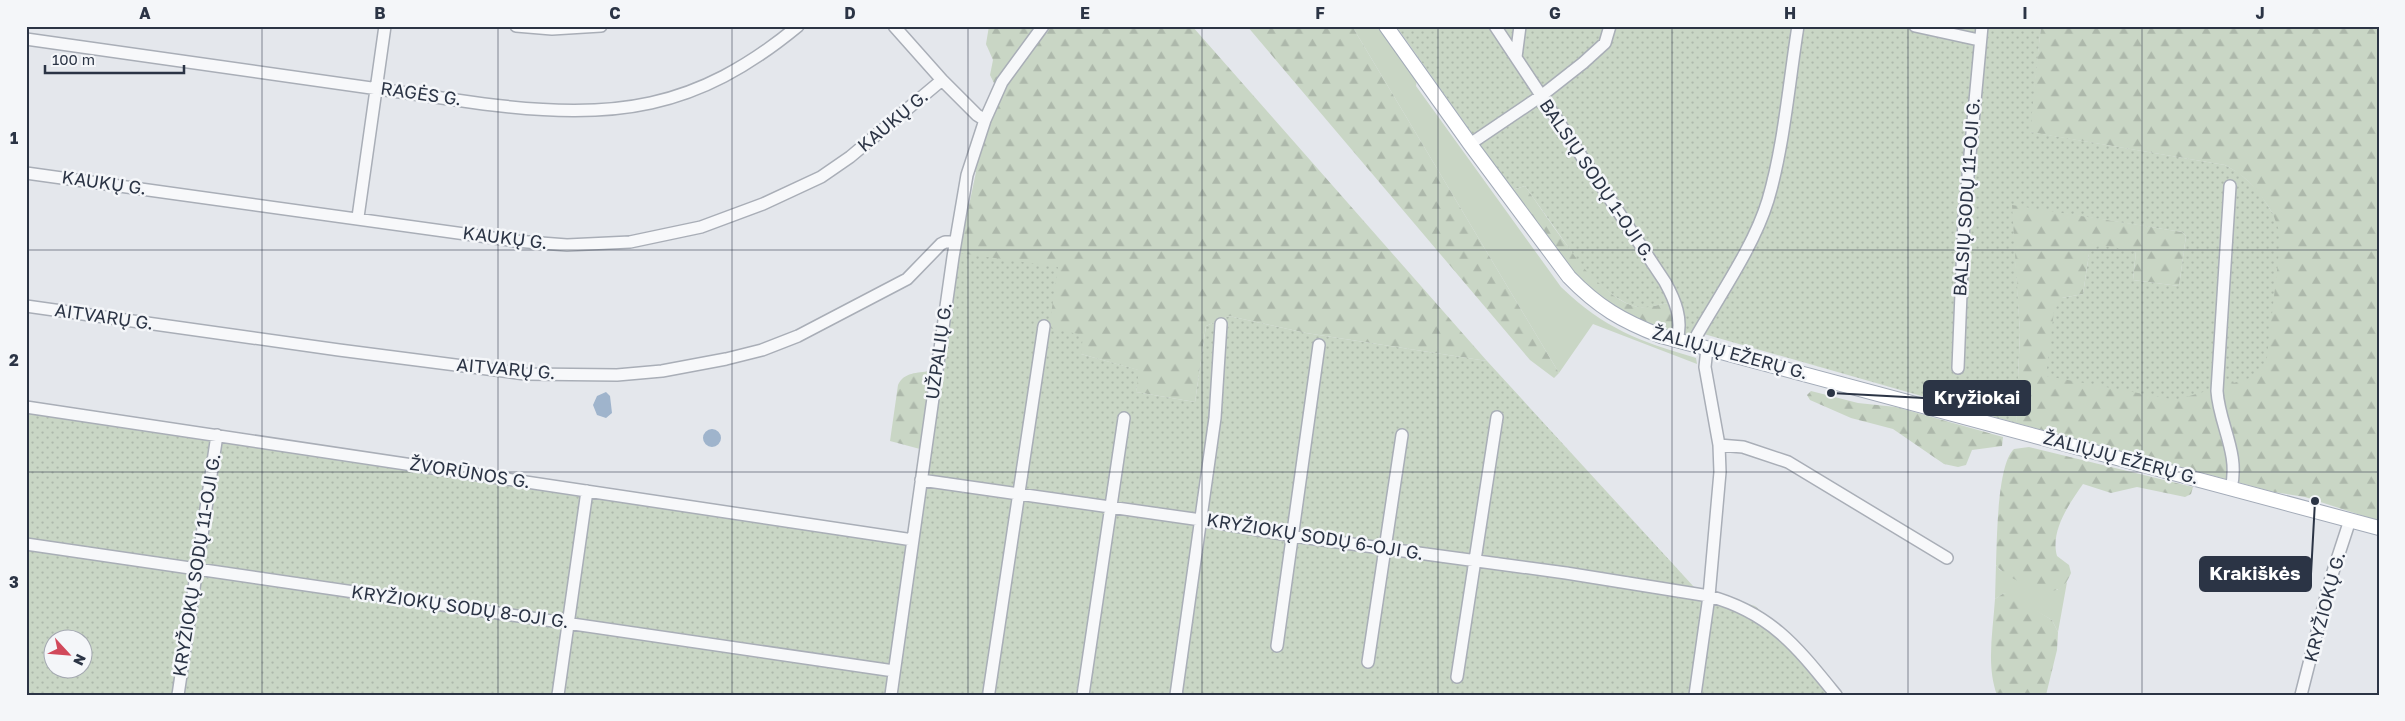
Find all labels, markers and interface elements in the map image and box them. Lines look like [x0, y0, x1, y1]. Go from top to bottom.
text: A [139, 3, 151, 23]
text: B [374, 3, 386, 23]
text: C [609, 3, 621, 23]
text: D [844, 3, 856, 23]
text: E [1080, 3, 1090, 23]
text: F [1315, 3, 1325, 23]
text: G [1549, 3, 1561, 23]
text: H [1784, 3, 1796, 23]
text: I [2022, 3, 2028, 23]
text: J [2255, 3, 2265, 23]
scale bar [45, 42, 184, 74]
text: 100 m [52, 50, 95, 68]
street label: RAGĖS G. [379, 76, 463, 110]
street label: KAUKŲ G. [853, 84, 932, 156]
street label: BALSIŲ SODŲ 1-OJI G. [1535, 94, 1660, 264]
street label: BALSIŲ SODŲ 11-OJI G. [1948, 97, 1984, 297]
text: 1 [10, 128, 18, 148]
street label: KAUKŲ G. [60, 165, 148, 199]
street label: KAUKŲ G. [461, 221, 549, 253]
street label: AITVARŲ G. [53, 298, 155, 334]
street label: UŽPALIŲ G. [920, 301, 956, 401]
street label: ŽALIŲJŲ EŽERŲ G. [1650, 321, 1810, 383]
text: 2 [9, 350, 19, 370]
street label: AITVARŲ G. [456, 353, 557, 383]
callout: Kryžiokai [1924, 381, 2030, 415]
text: Kryžiokai [1934, 385, 2020, 408]
street label: ŽALIŲJŲ EŽERŲ G. [2041, 426, 2201, 488]
street label: KRYŽIOKŲ SODŲ 11-OJI G. [167, 451, 225, 678]
street label: ŽVORŪNOS G. [408, 452, 532, 492]
street label: KRYŽIOKŲ SODŲ 6-OJI G. [1205, 508, 1425, 564]
street label: KRYŽIOKŲ G. [2299, 549, 2349, 664]
callout: Krakiškės [2200, 557, 2311, 591]
text: Krakiškės [2209, 561, 2301, 584]
text: 3 [9, 572, 19, 592]
street label: KRYŽIOKŲ SODŲ 8-OJI G. [350, 580, 570, 632]
north arrow [42, 628, 92, 678]
text: N [70, 651, 90, 668]

